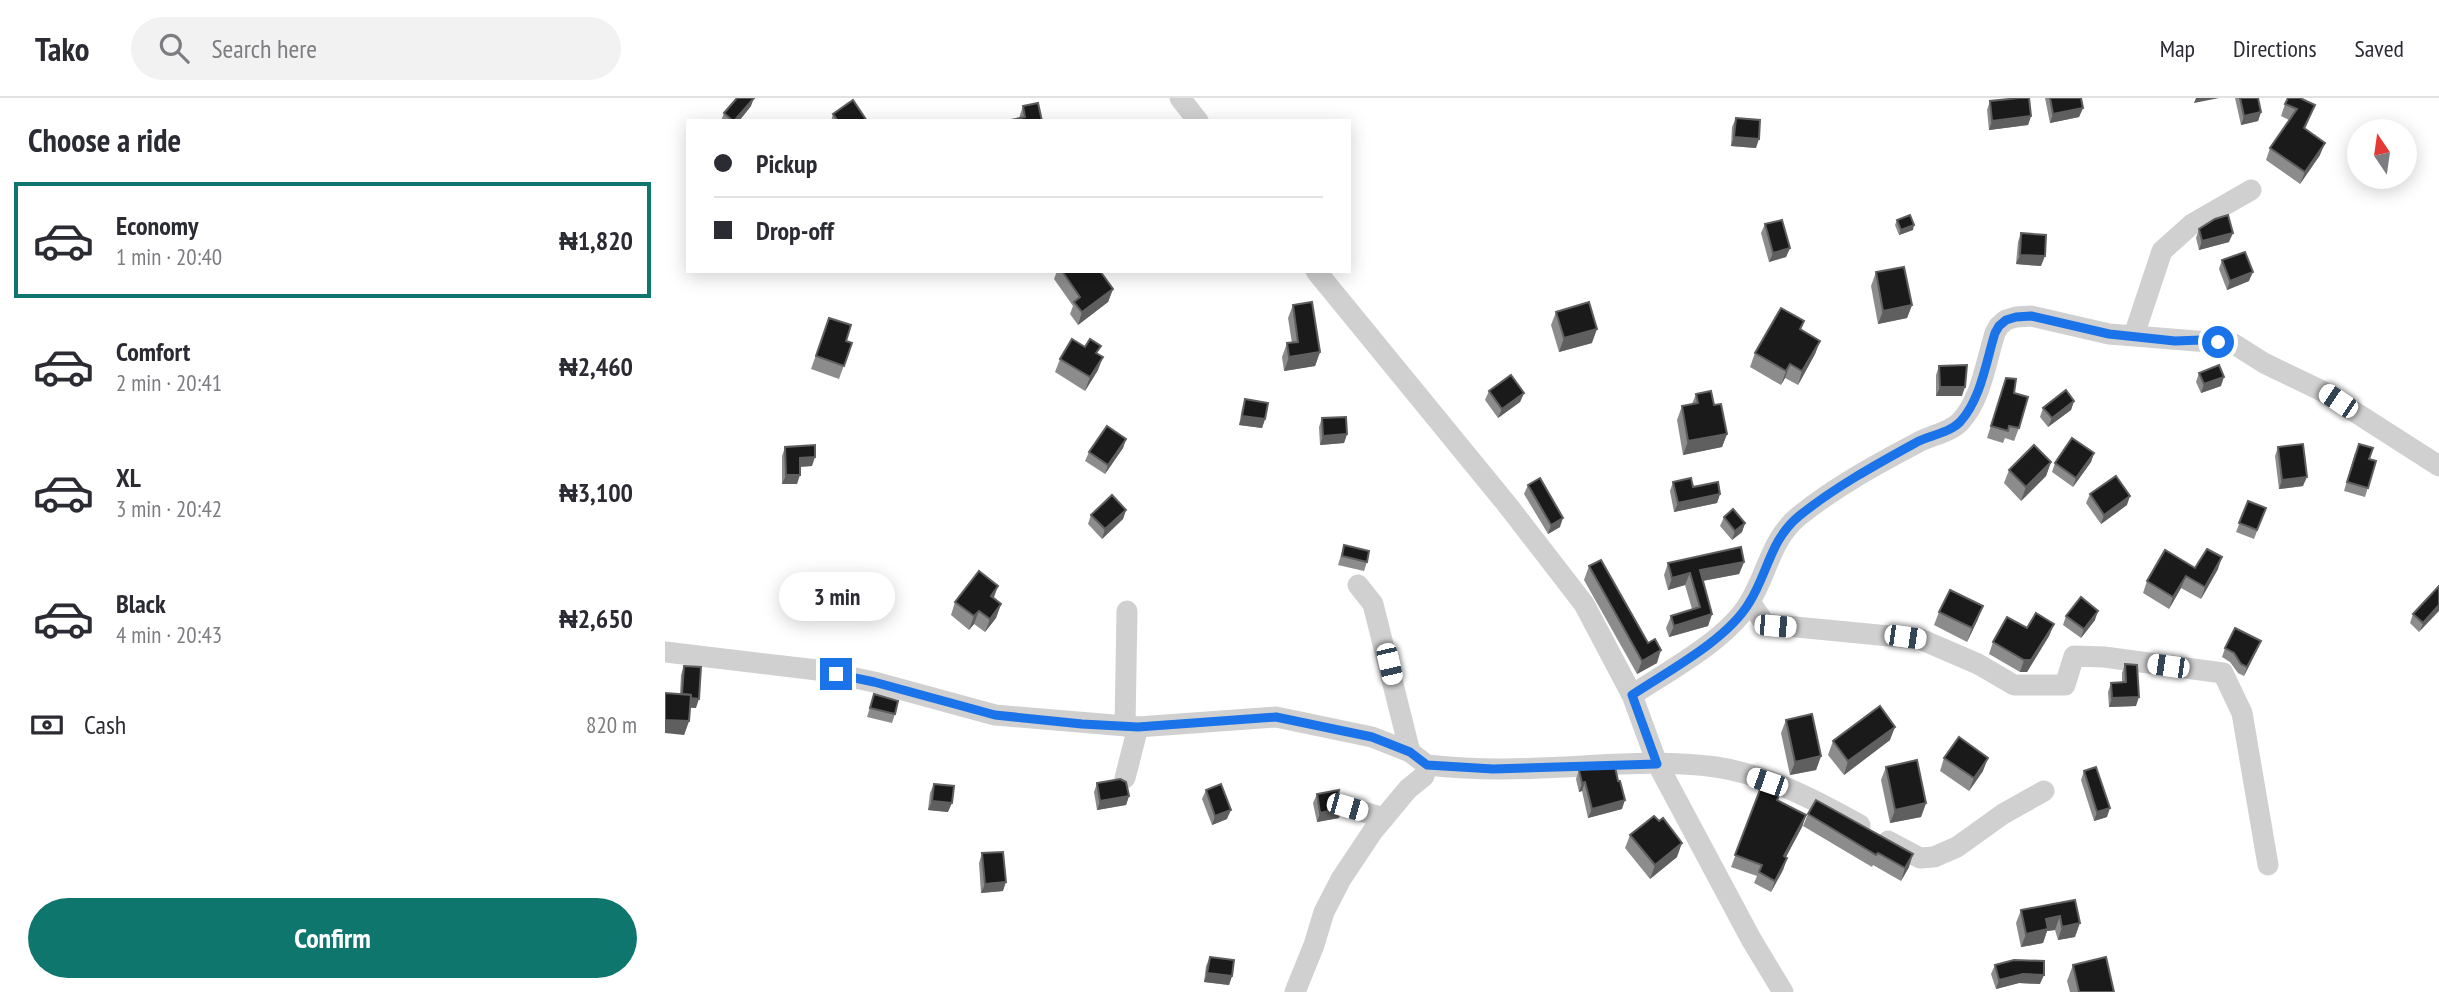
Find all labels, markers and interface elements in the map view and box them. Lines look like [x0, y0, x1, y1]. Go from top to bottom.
search box [131, 17, 621, 80]
text: Tako [35, 27, 89, 70]
icon: search [155, 29, 193, 67]
text: Search here [211, 32, 317, 65]
text: Map [2160, 33, 2195, 64]
text: Directions [2233, 33, 2317, 64]
text: Saved [2355, 33, 2404, 64]
text: Choose a ride [28, 119, 181, 161]
north arrow [2347, 119, 2417, 189]
map controls [2347, 119, 2417, 189]
text: Pickup [756, 147, 817, 180]
icon: car [32, 209, 95, 272]
text: Economy [116, 209, 198, 242]
text: Drop-off [756, 214, 834, 247]
text: ₦1,820 [559, 224, 633, 257]
text: 1 min · 20:40 [116, 242, 222, 271]
route start [2202, 326, 2234, 358]
icon: car [32, 335, 95, 398]
text: Comfort [116, 335, 190, 368]
text: ₦2,460 [559, 350, 633, 383]
text: 2 min · 20:41 [116, 368, 222, 397]
car [2315, 381, 2362, 421]
icon: car [32, 461, 95, 524]
text: XL [116, 461, 141, 494]
text: ₦3,100 [559, 476, 633, 509]
text: 3 min · 20:42 [116, 494, 222, 523]
callout: 3 min [778, 573, 894, 622]
text: 3 min [814, 582, 860, 611]
icon: car [32, 587, 95, 650]
text: Black [116, 587, 166, 620]
text: ₦2,650 [559, 602, 633, 635]
car [1754, 614, 1797, 638]
text: 4 min · 20:43 [116, 620, 222, 649]
car [1883, 624, 1928, 650]
car [1375, 641, 1404, 687]
car [2146, 653, 2191, 679]
route end [820, 658, 852, 690]
icon: cash [28, 706, 66, 744]
text: Cash [84, 708, 126, 741]
text: 820 m [586, 710, 637, 739]
car [1744, 765, 1791, 799]
car [1324, 791, 1371, 823]
button: Confirm [28, 898, 637, 978]

